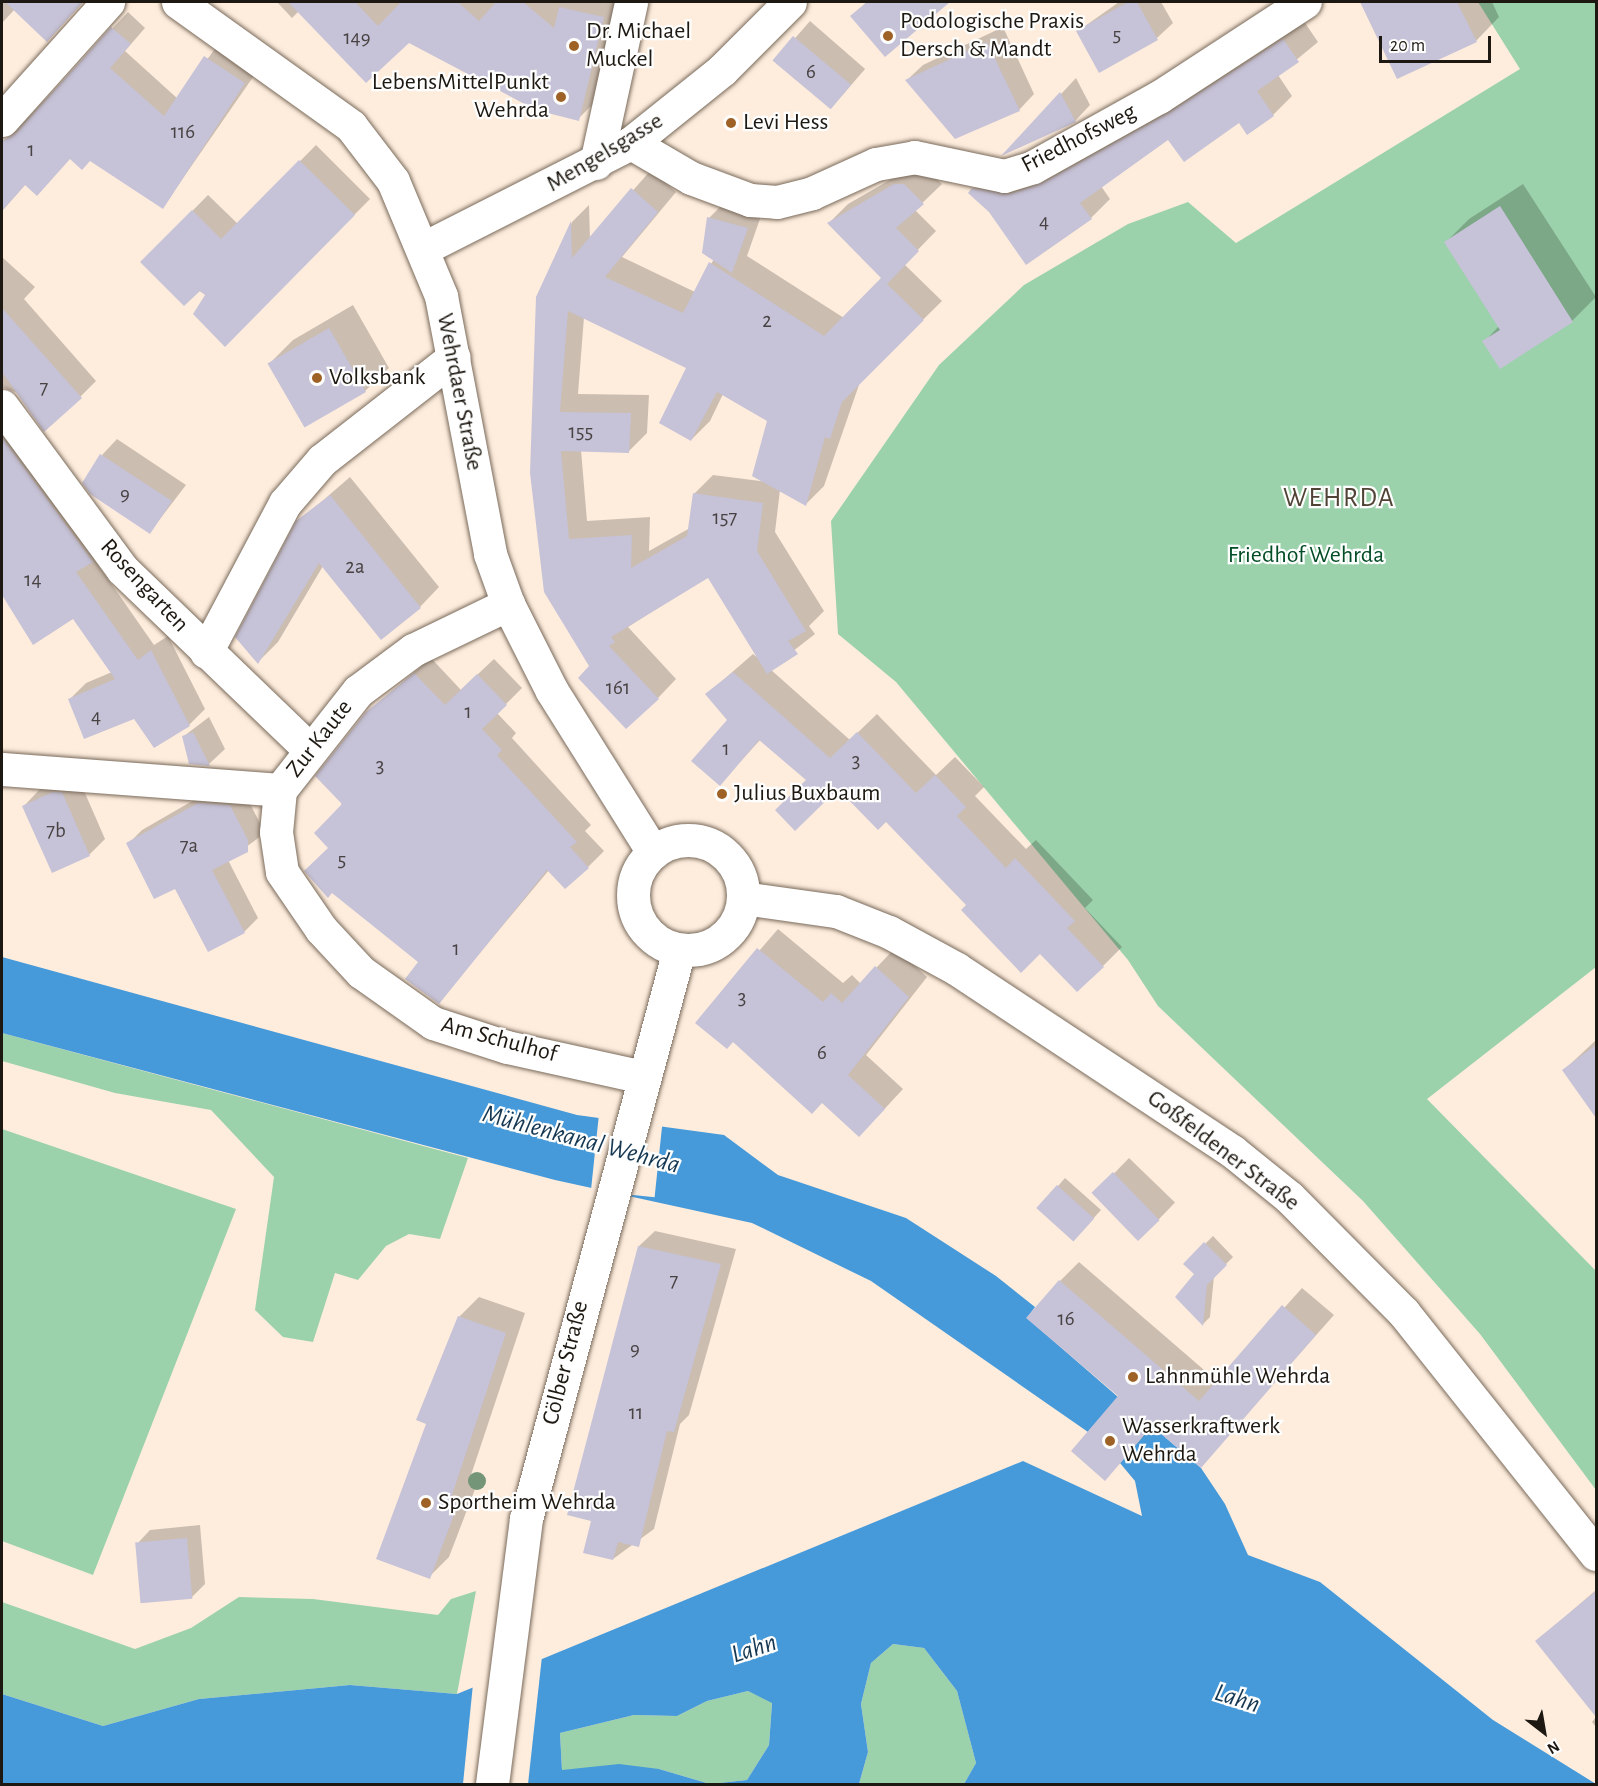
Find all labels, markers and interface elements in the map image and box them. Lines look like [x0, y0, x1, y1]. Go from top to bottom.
place label: Podologische Praxis Dersch & Mandt [900, 8, 1084, 64]
place label: Dr. Michael Muckel [586, 18, 691, 74]
house number: 5 [1113, 22, 1121, 48]
scale bar [1382, 24, 1494, 62]
house number: 149 [343, 25, 371, 51]
marker: Podologische Praxis Dersch & Mandt [881, 29, 895, 43]
text: 20 m [1390, 37, 1425, 55]
marker: Dr. Michael Muckel [567, 39, 581, 53]
house number: 6 [806, 59, 816, 85]
place label: LebensMittelPunkt Wehrda [372, 69, 549, 125]
marker: LebensMittelPunkt Wehrda [554, 90, 568, 104]
street label: Friedhofsweg [1017, 98, 1141, 180]
street label: Mengelsgasse [542, 107, 668, 199]
place label: Levi Hess [743, 109, 828, 137]
marker: Levi Hess [724, 116, 738, 130]
house number: 116 [171, 119, 195, 145]
house number: 1 [27, 137, 35, 163]
house number: 4 [1039, 209, 1049, 235]
house number: 2 [762, 308, 772, 334]
street label: Wehrdaer Straße [430, 311, 488, 473]
place label: Volksbank [329, 364, 426, 392]
marker: Volksbank [310, 371, 324, 385]
house number: 7 [40, 375, 48, 401]
house number: 155 [569, 419, 593, 445]
house number: 9 [120, 481, 130, 507]
district label: WEHRDA [1283, 482, 1395, 514]
house number: 157 [713, 505, 737, 531]
street label: Rosengarten [93, 533, 195, 639]
park label: Friedhof Wehrda [1228, 542, 1384, 570]
house number: 2a [345, 554, 365, 580]
house number: 14 [24, 567, 42, 593]
house number: 161 [606, 675, 630, 701]
street label: Zur Kaute [281, 694, 359, 784]
house number: 1 [464, 699, 472, 725]
house number: 4 [91, 704, 101, 730]
house number: 1 [722, 736, 730, 762]
house number: 3 [852, 748, 860, 774]
house number: 3 [376, 753, 384, 779]
place label: Julius Buxbaum [734, 780, 880, 808]
marker: Julius Buxbaum [715, 787, 729, 801]
house number: 7b [46, 818, 66, 844]
house number: 7a [180, 833, 198, 859]
house number: 5 [338, 847, 346, 873]
house number: 1 [452, 936, 460, 962]
house number: 3 [738, 985, 746, 1011]
street label: Am Schulhof [438, 1011, 560, 1069]
house number: 6 [817, 1040, 827, 1066]
street label: Goßfeldener Straße [1141, 1084, 1305, 1218]
water label: Mühlenkanal Wehrda [479, 1099, 683, 1181]
house number: 7 [670, 1268, 678, 1294]
street label: Cölber Straße [537, 1298, 595, 1428]
house number: 16 [1057, 1306, 1075, 1332]
house number: 9 [630, 1336, 640, 1362]
place label: Lahnmühle Wehrda [1145, 1363, 1330, 1391]
marker: Lahnmühle Wehrda [1126, 1370, 1140, 1384]
house number: 11 [629, 1400, 643, 1426]
place label: Wasserkraftwerk Wehrda [1122, 1413, 1280, 1469]
marker: Wasserkraftwerk Wehrda [1103, 1434, 1117, 1448]
place label: Sportheim Wehrda [438, 1489, 616, 1517]
marker: Sportheim Wehrda [419, 1496, 433, 1510]
water label: Lahn [727, 1627, 781, 1671]
water label: Lahn [1211, 1677, 1263, 1721]
north arrow [1514, 1702, 1574, 1762]
text: N [1544, 1738, 1562, 1757]

